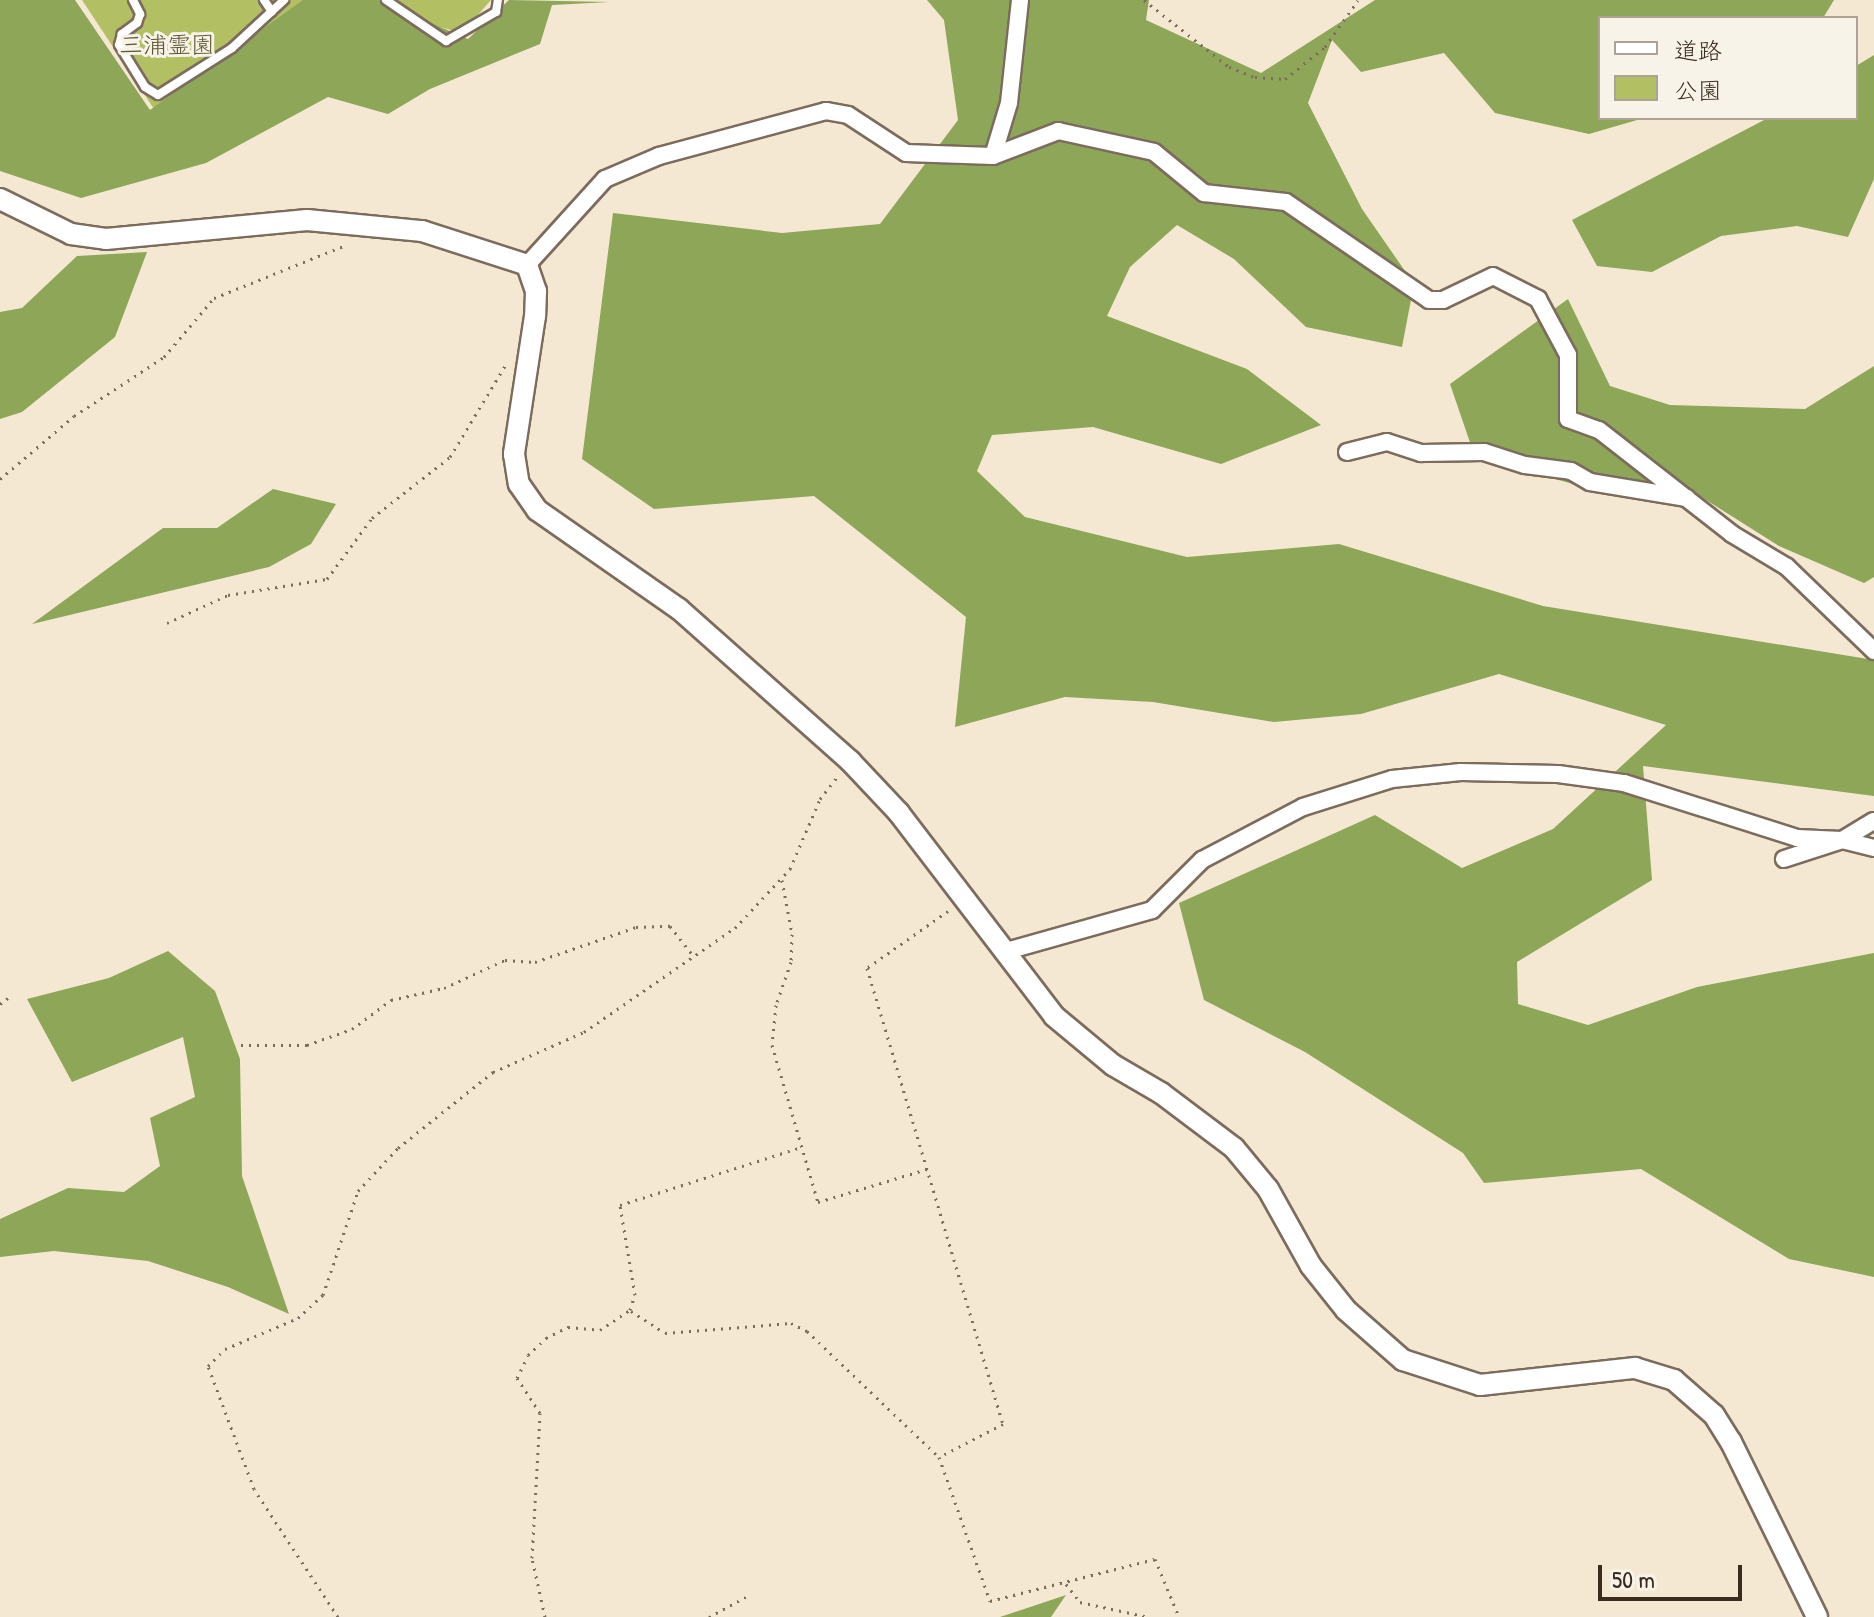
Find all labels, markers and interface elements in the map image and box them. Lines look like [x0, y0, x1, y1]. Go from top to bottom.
legend [1598, 16, 1858, 120]
park label: 三浦霊園 [119, 31, 215, 59]
text: 道路 [1674, 34, 1722, 66]
text: 公園 [1674, 74, 1722, 106]
scale bar [1602, 1549, 1746, 1599]
text: 50 m [1612, 1563, 1655, 1595]

